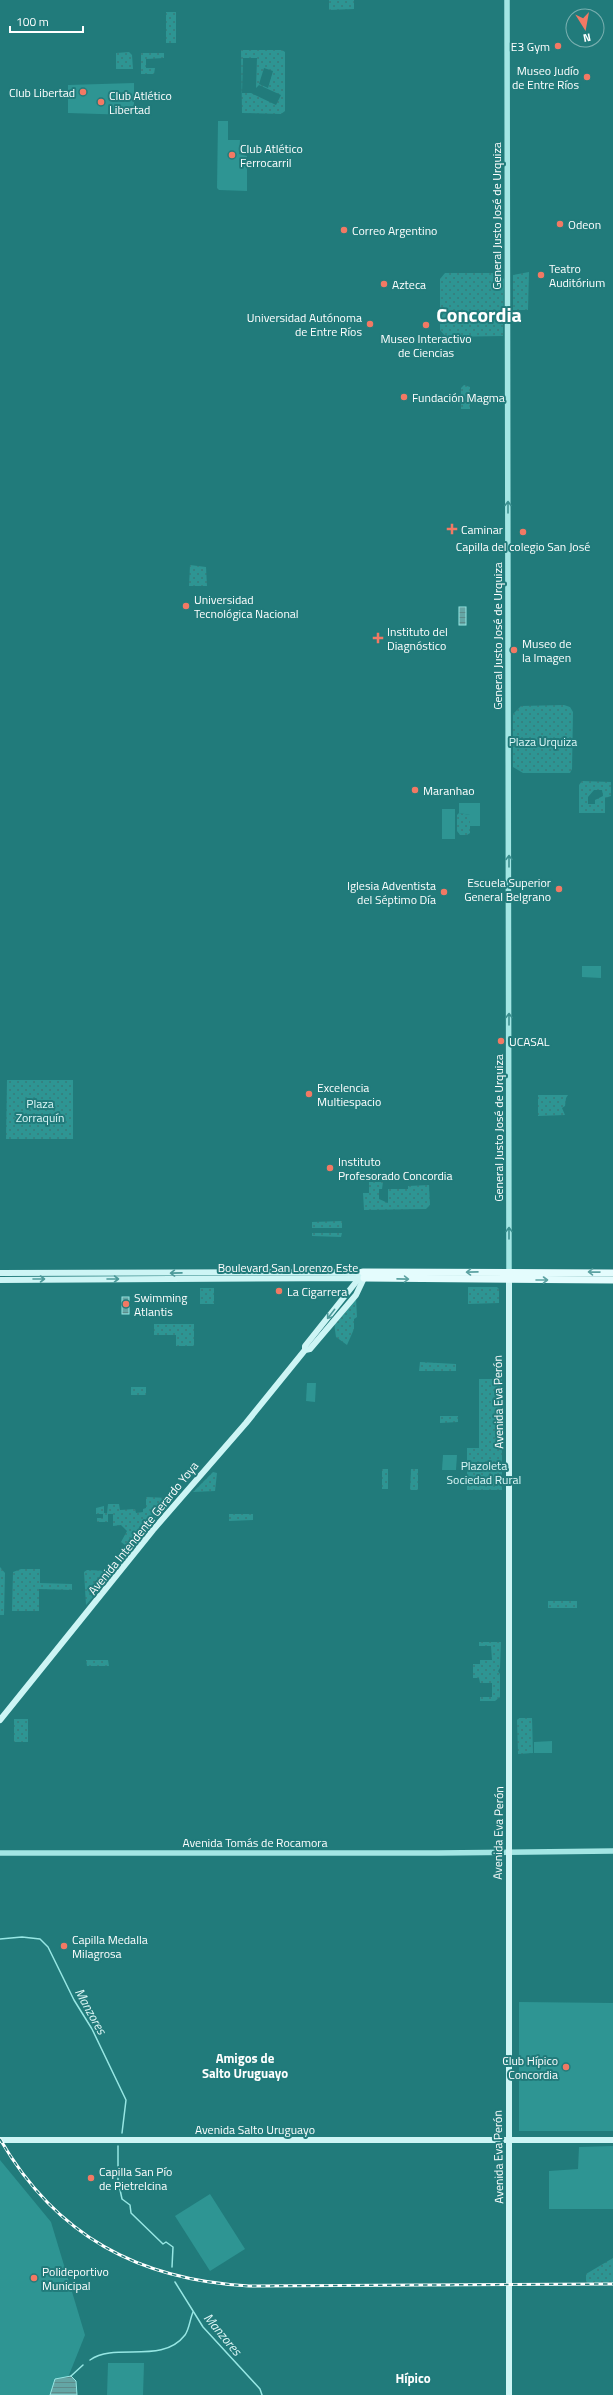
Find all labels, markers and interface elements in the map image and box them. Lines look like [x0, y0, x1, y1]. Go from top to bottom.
scale bar [10, 8, 83, 34]
north arrow [565, 8, 605, 48]
text: 100 m [16, 12, 49, 31]
text: N [582, 29, 592, 46]
place label: E3 Gym [511, 37, 550, 56]
marker: E3 Gym [553, 41, 563, 51]
place label: Museo Judío de Entre Ríos [512, 61, 579, 94]
marker: Museo Judío de Entre Ríos [582, 72, 592, 82]
place label: Club Libertad [9, 83, 75, 102]
place label: Club Atlético Libertad [109, 86, 172, 119]
marker: Club Libertad [78, 87, 88, 97]
marker: Club Atlético Libertad [96, 97, 106, 107]
place label: Club Atlético Ferrocarril [240, 139, 303, 172]
street label: General Justo José de Urquiza [487, 142, 506, 290]
marker: Club Atlético Ferrocarril [227, 150, 237, 160]
place label: Odeon [568, 215, 601, 234]
marker: Odeon [555, 219, 565, 229]
place label: Correo Argentino [352, 221, 437, 240]
marker: Correo Argentino [339, 225, 349, 235]
place label: Teatro Auditórium [549, 259, 605, 292]
marker: Teatro Auditórium [536, 270, 546, 280]
place label: Azteca [392, 275, 426, 294]
marker: Azteca [379, 279, 389, 289]
district label: Concordia [436, 299, 522, 330]
place label: Universidad Autónoma de Entre Ríos [247, 308, 362, 341]
marker: Universidad Autónoma de Entre Ríos [365, 319, 375, 329]
marker: Museo Interactivo de Ciencias [421, 320, 431, 330]
place label: Museo Interactivo de Ciencias [381, 329, 471, 362]
place label: Fundación Magma [412, 388, 505, 407]
marker: Fundación Magma [399, 392, 409, 402]
one-way arrow [504, 501, 512, 514]
place label: Caminar [461, 520, 503, 539]
marker: Caminar [446, 523, 458, 535]
marker: Capilla del colegio San José [518, 527, 528, 537]
place label: Capilla del colegio San José [456, 537, 590, 556]
street label: General Justo José de Urquiza [488, 562, 507, 710]
place label: Universidad Tecnológica Nacional [194, 590, 299, 623]
marker: Universidad Tecnológica Nacional [181, 601, 191, 611]
place label: Instituto del Diagnóstico [387, 622, 448, 655]
marker: Instituto del Diagnóstico [372, 632, 384, 644]
place label: Museo de la Imagen [522, 634, 571, 667]
marker: Museo de la Imagen [509, 645, 519, 655]
park label: Plaza Urquiza [509, 732, 577, 751]
place label: Maranhao [423, 781, 475, 800]
marker: Maranhao [410, 785, 420, 795]
one-way arrow [505, 855, 513, 868]
place label: Escuela Superior General Belgrano [464, 873, 551, 906]
place label: Iglesia Adventista del Séptimo Día [347, 876, 436, 909]
marker: Escuela Superior General Belgrano [554, 884, 564, 894]
marker: Iglesia Adventista del Séptimo Día [439, 887, 449, 897]
one-way arrow [505, 1013, 513, 1026]
place label: UCASAL [509, 1032, 550, 1051]
marker: UCASAL [496, 1036, 506, 1046]
street label: General Justo José de Urquiza [489, 1054, 508, 1202]
place label: Excelencia Multiespacio [317, 1078, 381, 1111]
marker: Excelencia Multiespacio [304, 1089, 314, 1099]
park label: Plaza Zorraquín [16, 1094, 64, 1127]
place label: Instituto Profesorado Concordia [338, 1152, 452, 1185]
marker: Instituto Profesorado Concordia [325, 1163, 335, 1173]
one-way arrow [505, 1227, 513, 1240]
street label: Boulevard San Lorenzo Este [218, 1258, 358, 1277]
one-way arrow [588, 1268, 601, 1276]
one-way arrow [170, 1269, 183, 1277]
one-way arrow [466, 1269, 479, 1276]
one-way arrow [106, 1275, 119, 1283]
one-way arrow [396, 1275, 409, 1283]
one-way arrow [32, 1276, 45, 1283]
one-way arrow [535, 1276, 548, 1284]
place label: La Cigarrera [287, 1282, 347, 1301]
marker: La Cigarrera [274, 1286, 284, 1296]
place label: Swimming Atlantis [134, 1288, 187, 1321]
marker: Swimming Atlantis [121, 1299, 131, 1309]
one-way arrow [326, 1308, 335, 1319]
street label: Avenida Eva Perón [488, 1355, 508, 1449]
park label: Plazoleta Sociedad Rural [447, 1456, 521, 1489]
street label: Avenida Intendente Gerardo Yoya [83, 1457, 203, 1599]
street label: Avenida Eva Perón [488, 1786, 508, 1880]
street label: Avenida Tomás de Rocamora [183, 1833, 328, 1852]
place label: Capilla Medalla Milagrosa [72, 1930, 148, 1963]
marker: Capilla Medalla Milagrosa [59, 1941, 69, 1951]
water label: Manzores [70, 1984, 113, 2039]
district label: Amigos de Salto Uruguayo [202, 2048, 288, 2083]
place label: Club Hípico Concordia [502, 2051, 558, 2084]
marker: Club Hípico Concordia [561, 2062, 571, 2072]
street label: Avenida Eva Perón [488, 2110, 508, 2204]
street label: Avenida Salto Uruguayo [195, 2120, 315, 2139]
place label: Capilla San Pío de Pietrelcina [99, 2162, 172, 2195]
marker: Capilla San Pío de Pietrelcina [86, 2173, 96, 2183]
place label: Polideportivo Municipal [42, 2262, 109, 2295]
marker: Polideportivo Municipal [29, 2273, 39, 2283]
water label: Manzores [199, 2308, 248, 2361]
district label: Hípico [395, 2368, 431, 2388]

